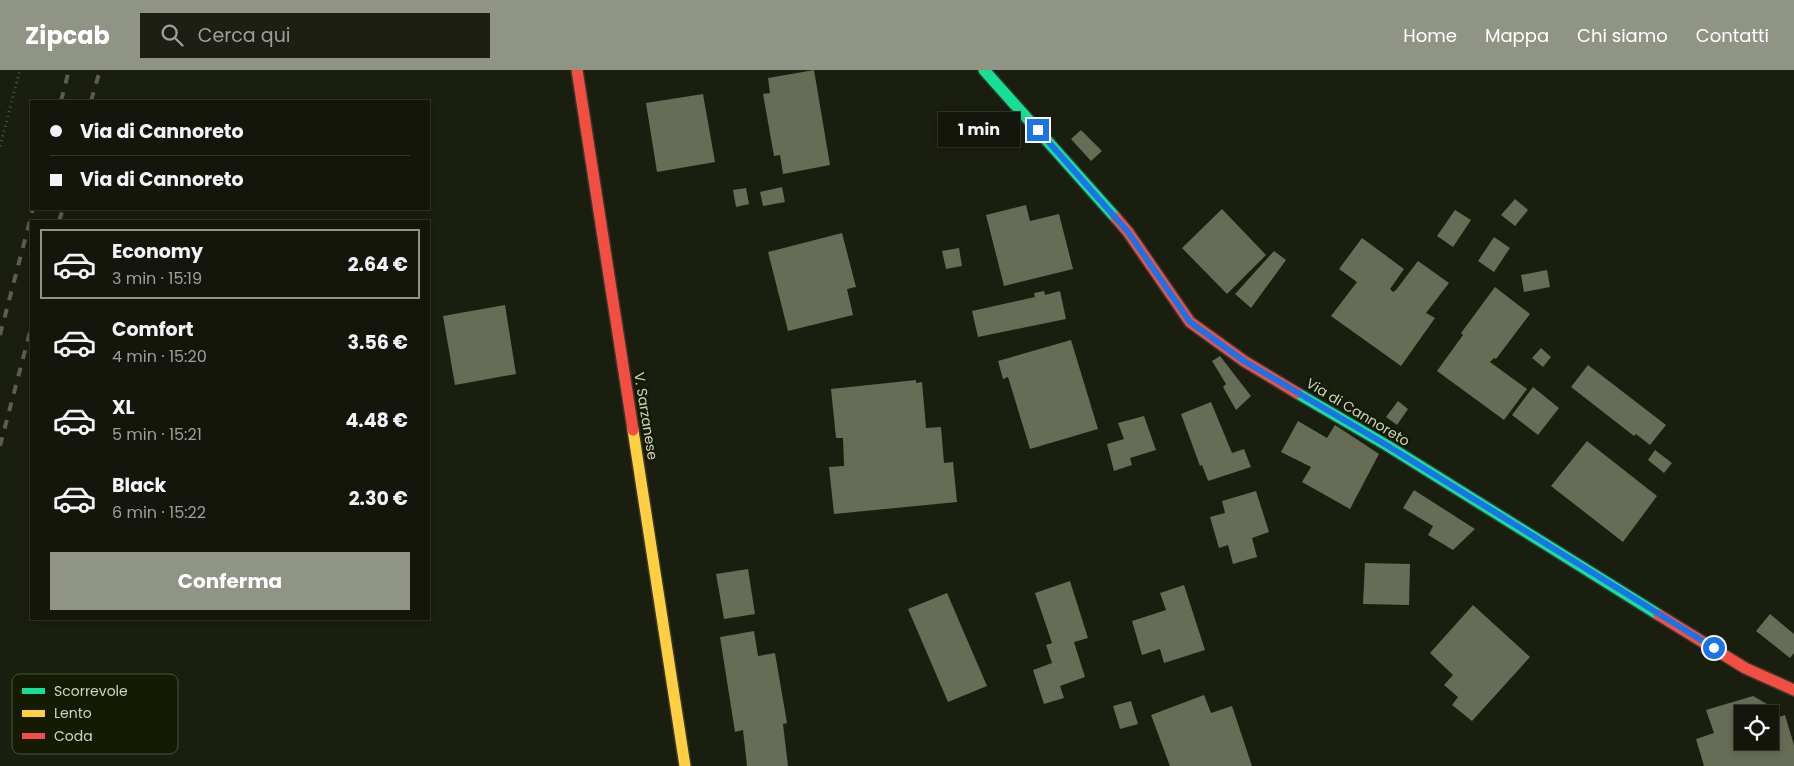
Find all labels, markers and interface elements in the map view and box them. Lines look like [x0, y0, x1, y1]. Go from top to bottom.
search box [140, 13, 490, 58]
text: Zipcab [25, 19, 110, 52]
icon: search [158, 21, 186, 49]
text: Cerca qui [198, 22, 290, 49]
text: Home [1403, 23, 1457, 48]
text: Mappa [1485, 23, 1549, 48]
text: Chi siamo [1577, 23, 1668, 48]
text: Contatti [1696, 23, 1769, 48]
callout: 1 min [938, 112, 1020, 148]
text: Via di Cannoreto [80, 118, 244, 145]
text: 1 min [958, 118, 1000, 141]
route end [1027, 119, 1049, 141]
text: Via di Cannoreto [80, 166, 244, 193]
text: Economy [112, 238, 203, 265]
icon: car [52, 242, 97, 287]
text: 2.64 € [348, 251, 408, 278]
text: 3 min · 15:19 [112, 267, 202, 290]
text: Comfort [112, 316, 194, 343]
icon: car [52, 320, 97, 365]
text: 3.56 € [348, 329, 408, 356]
text: 4 min · 15:20 [112, 345, 207, 368]
street label: V. Sarzanese [629, 371, 663, 462]
street label: Via di Cannoreto [1302, 373, 1414, 451]
text: XL [112, 394, 135, 421]
icon: car [52, 398, 97, 443]
text: 4.48 € [345, 407, 408, 434]
text: 5 min · 15:21 [112, 423, 202, 446]
text: Black [112, 472, 166, 499]
icon: car [52, 476, 97, 521]
text: 2.30 € [349, 485, 408, 512]
text: 6 min · 15:22 [112, 501, 206, 524]
button: Conferma [50, 552, 410, 610]
route start [1703, 637, 1725, 659]
legend [12, 674, 178, 754]
text: Scorrevole [54, 681, 128, 701]
text: Lento [54, 703, 92, 723]
map controls [1734, 705, 1779, 750]
button: locate [1734, 705, 1779, 750]
text: Coda [54, 726, 93, 746]

